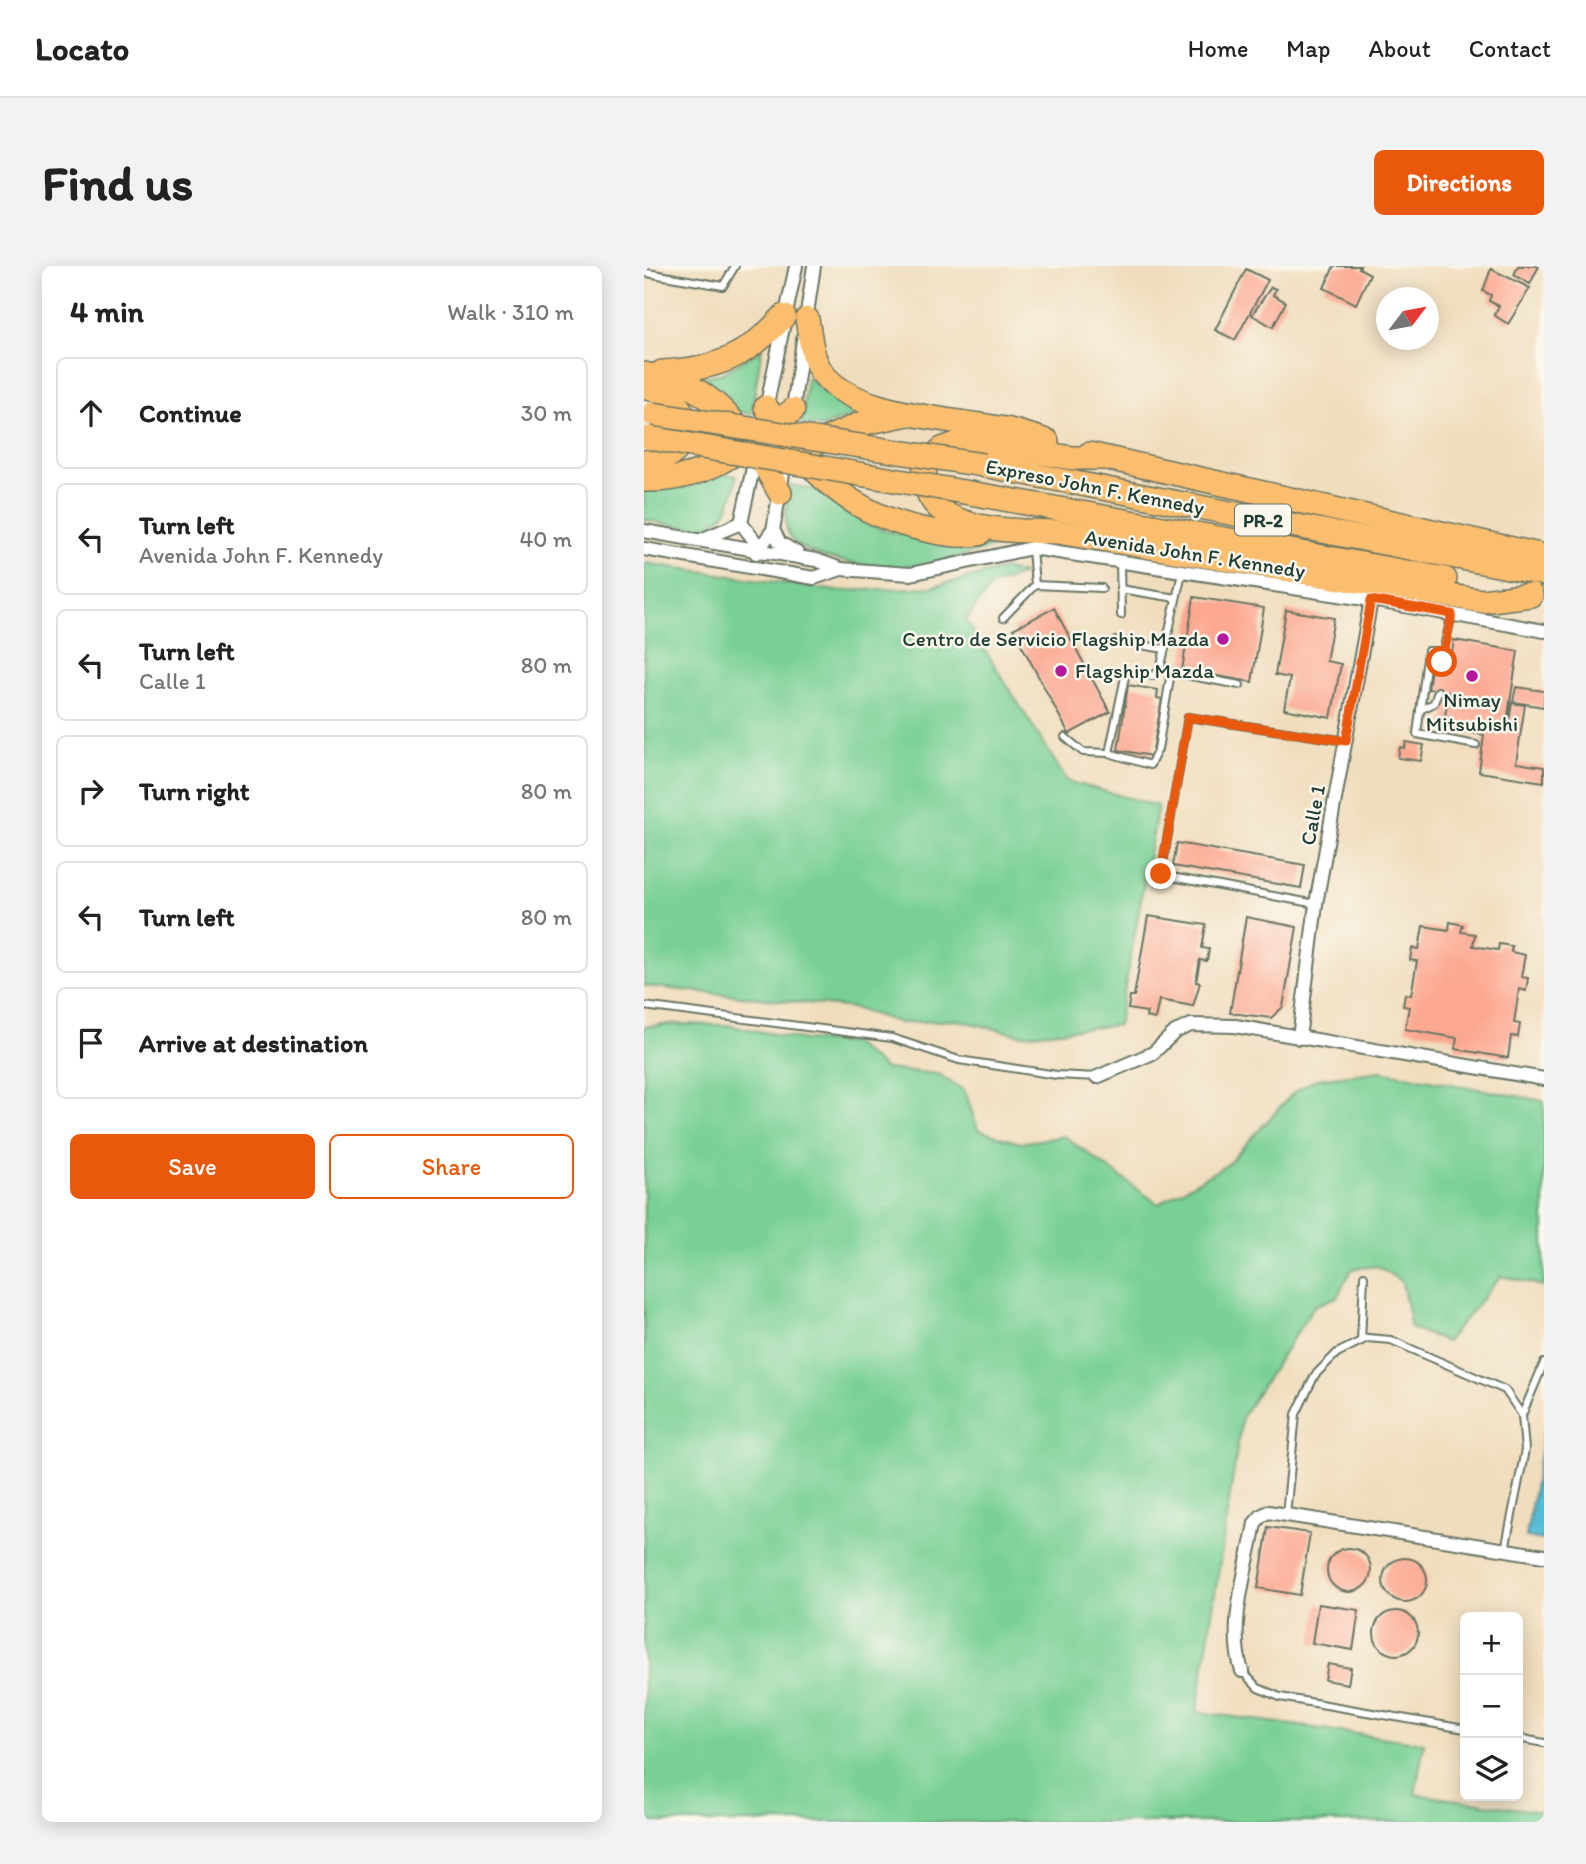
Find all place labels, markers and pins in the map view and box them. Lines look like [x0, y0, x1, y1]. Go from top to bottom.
place label: Centro de Servicio Flagship Mazda [902, 626, 1209, 651]
marker: Centro de Servicio Flagship Mazda [1215, 631, 1231, 647]
place label: Flagship Mazda [1075, 658, 1214, 683]
marker: Flagship Mazda [1053, 663, 1069, 679]
marker: Nimay Mitsubishi [1464, 668, 1480, 684]
place label: Nimay Mitsubishi [1426, 687, 1518, 736]

